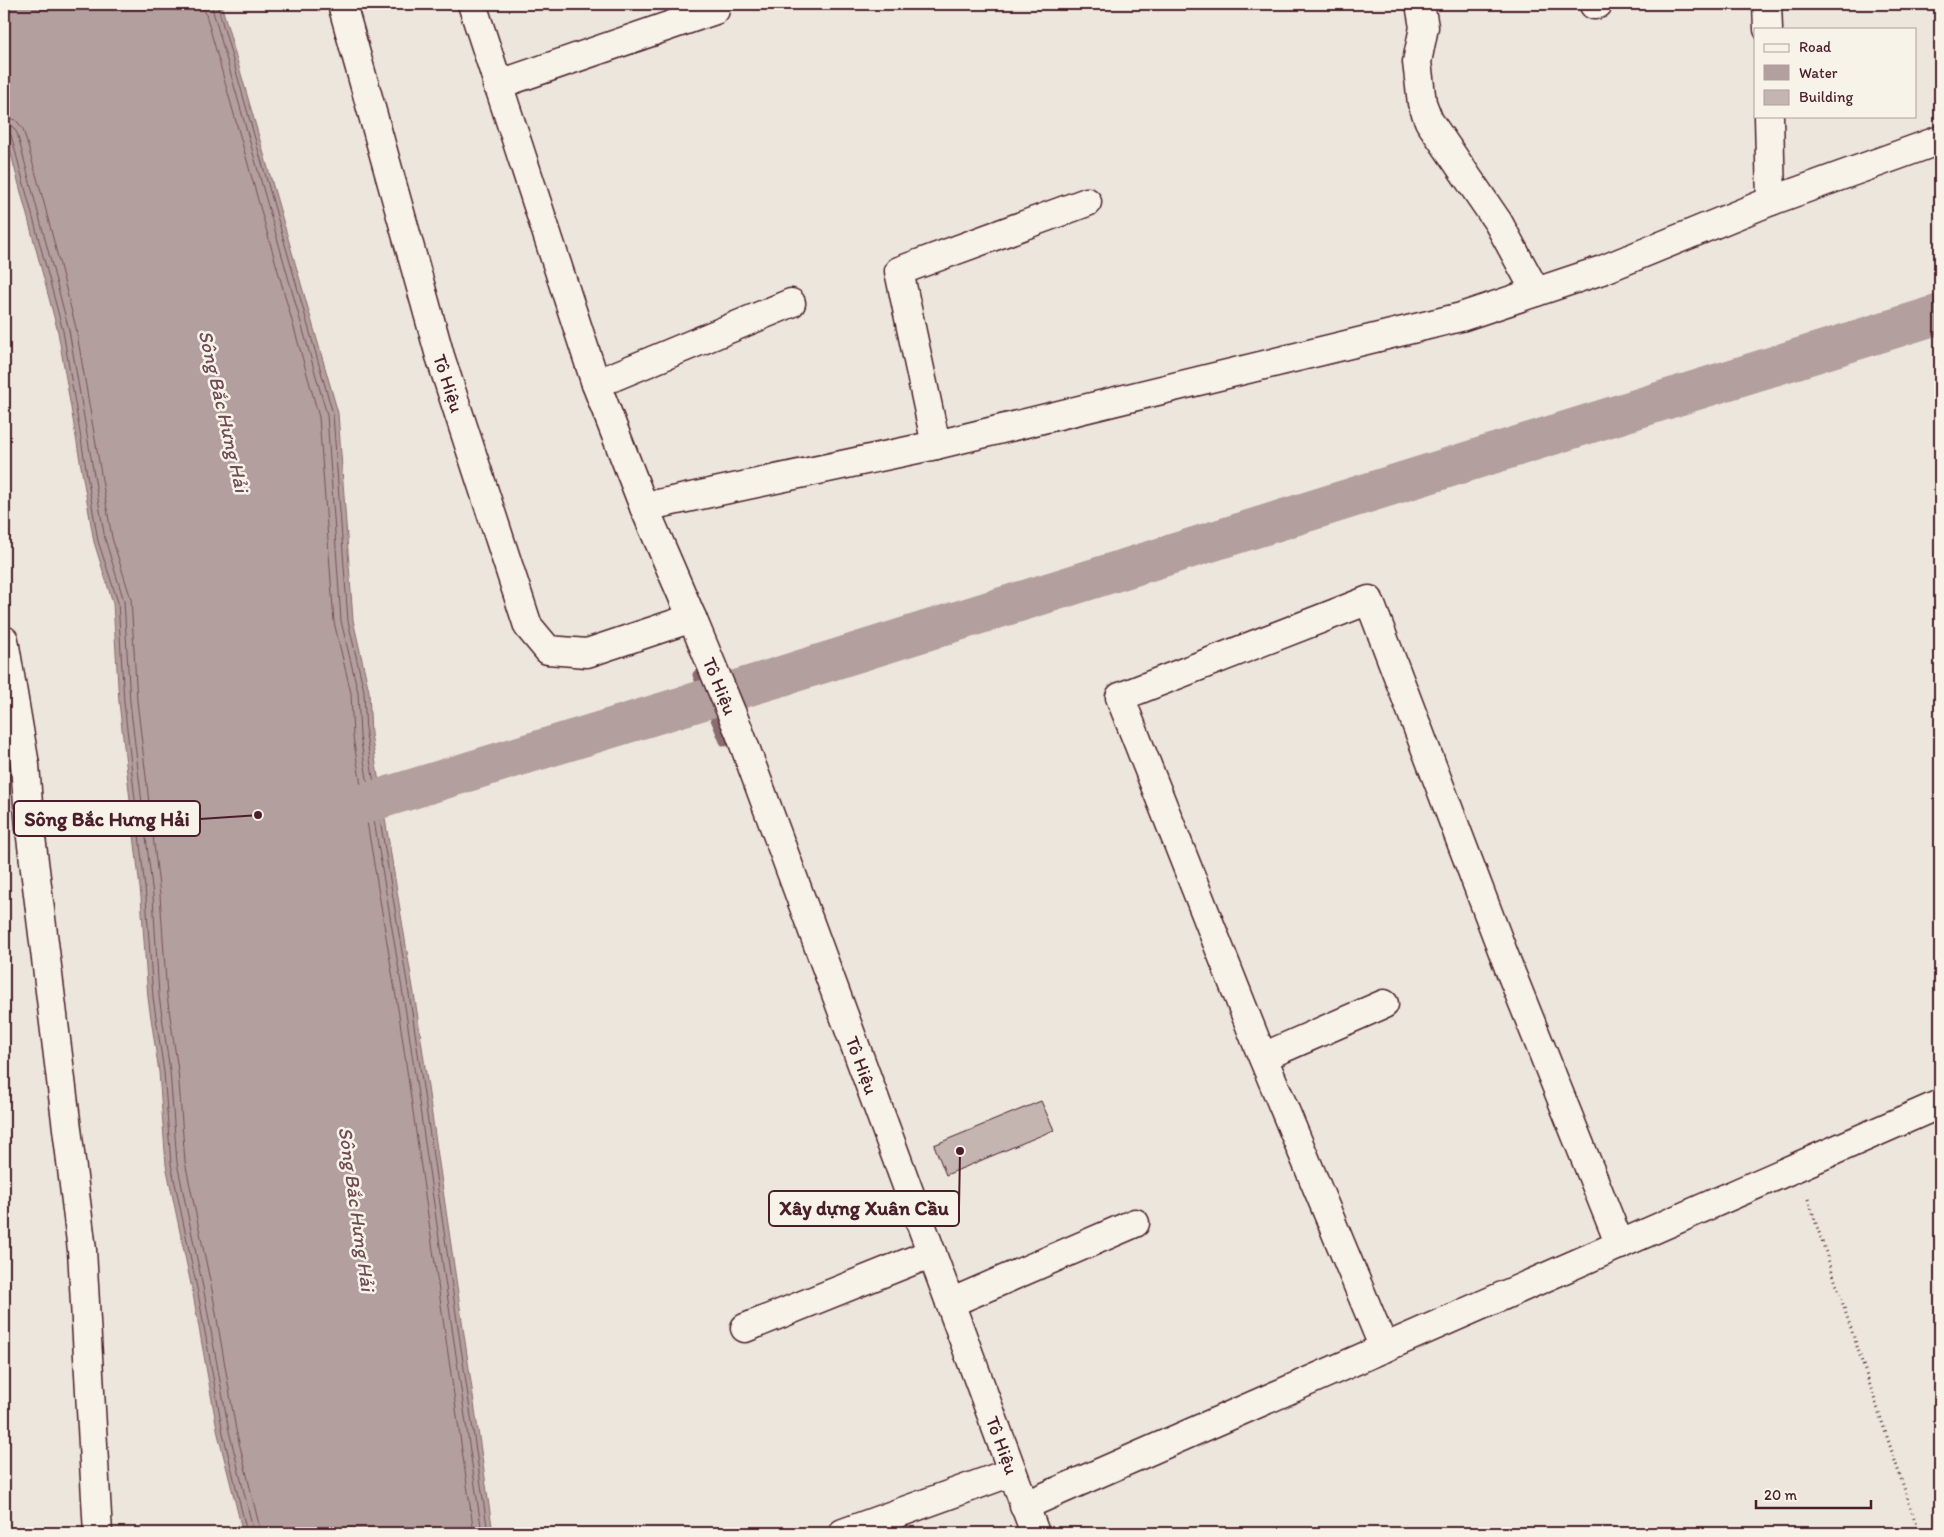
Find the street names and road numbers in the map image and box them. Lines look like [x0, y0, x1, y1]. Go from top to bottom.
street label: Tô Hiệu [428, 351, 469, 416]
street label: Tô Hiệu [698, 654, 742, 719]
street label: Tô Hiệu [841, 1033, 883, 1098]
street label: Tô Hiệu [981, 1413, 1024, 1478]

